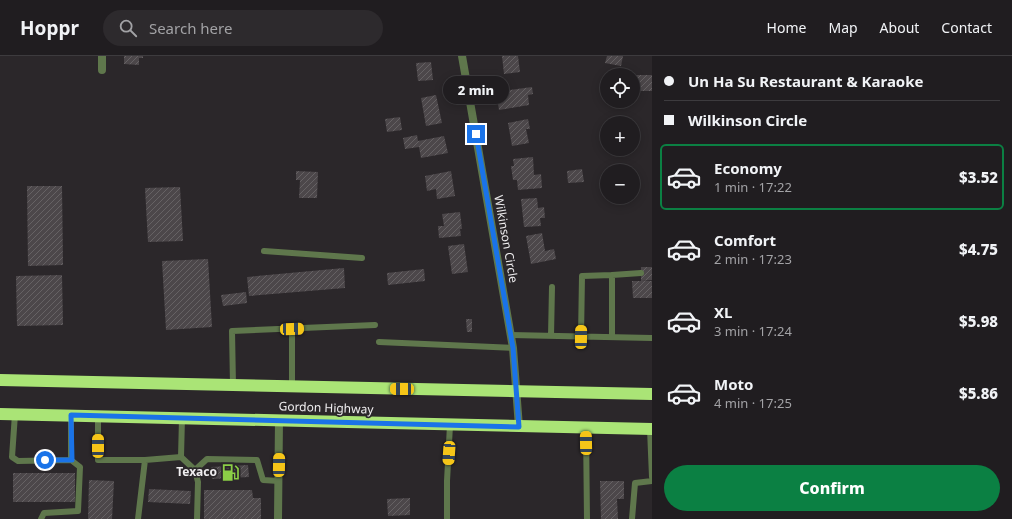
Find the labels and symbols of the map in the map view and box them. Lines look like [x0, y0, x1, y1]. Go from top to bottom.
callout: 2 min [443, 76, 509, 104]
route end [467, 125, 485, 143]
street label: Wilkinson Circle [490, 194, 523, 284]
car [280, 323, 304, 335]
car [575, 325, 587, 349]
car [390, 383, 414, 395]
street label: Gordon Highway [278, 397, 375, 418]
car [580, 431, 592, 455]
car [92, 434, 104, 458]
car [442, 441, 456, 465]
route start [36, 451, 54, 469]
car [273, 453, 285, 477]
fuel station icon: Texaco [220, 462, 240, 482]
place label: Texaco [176, 463, 217, 480]

